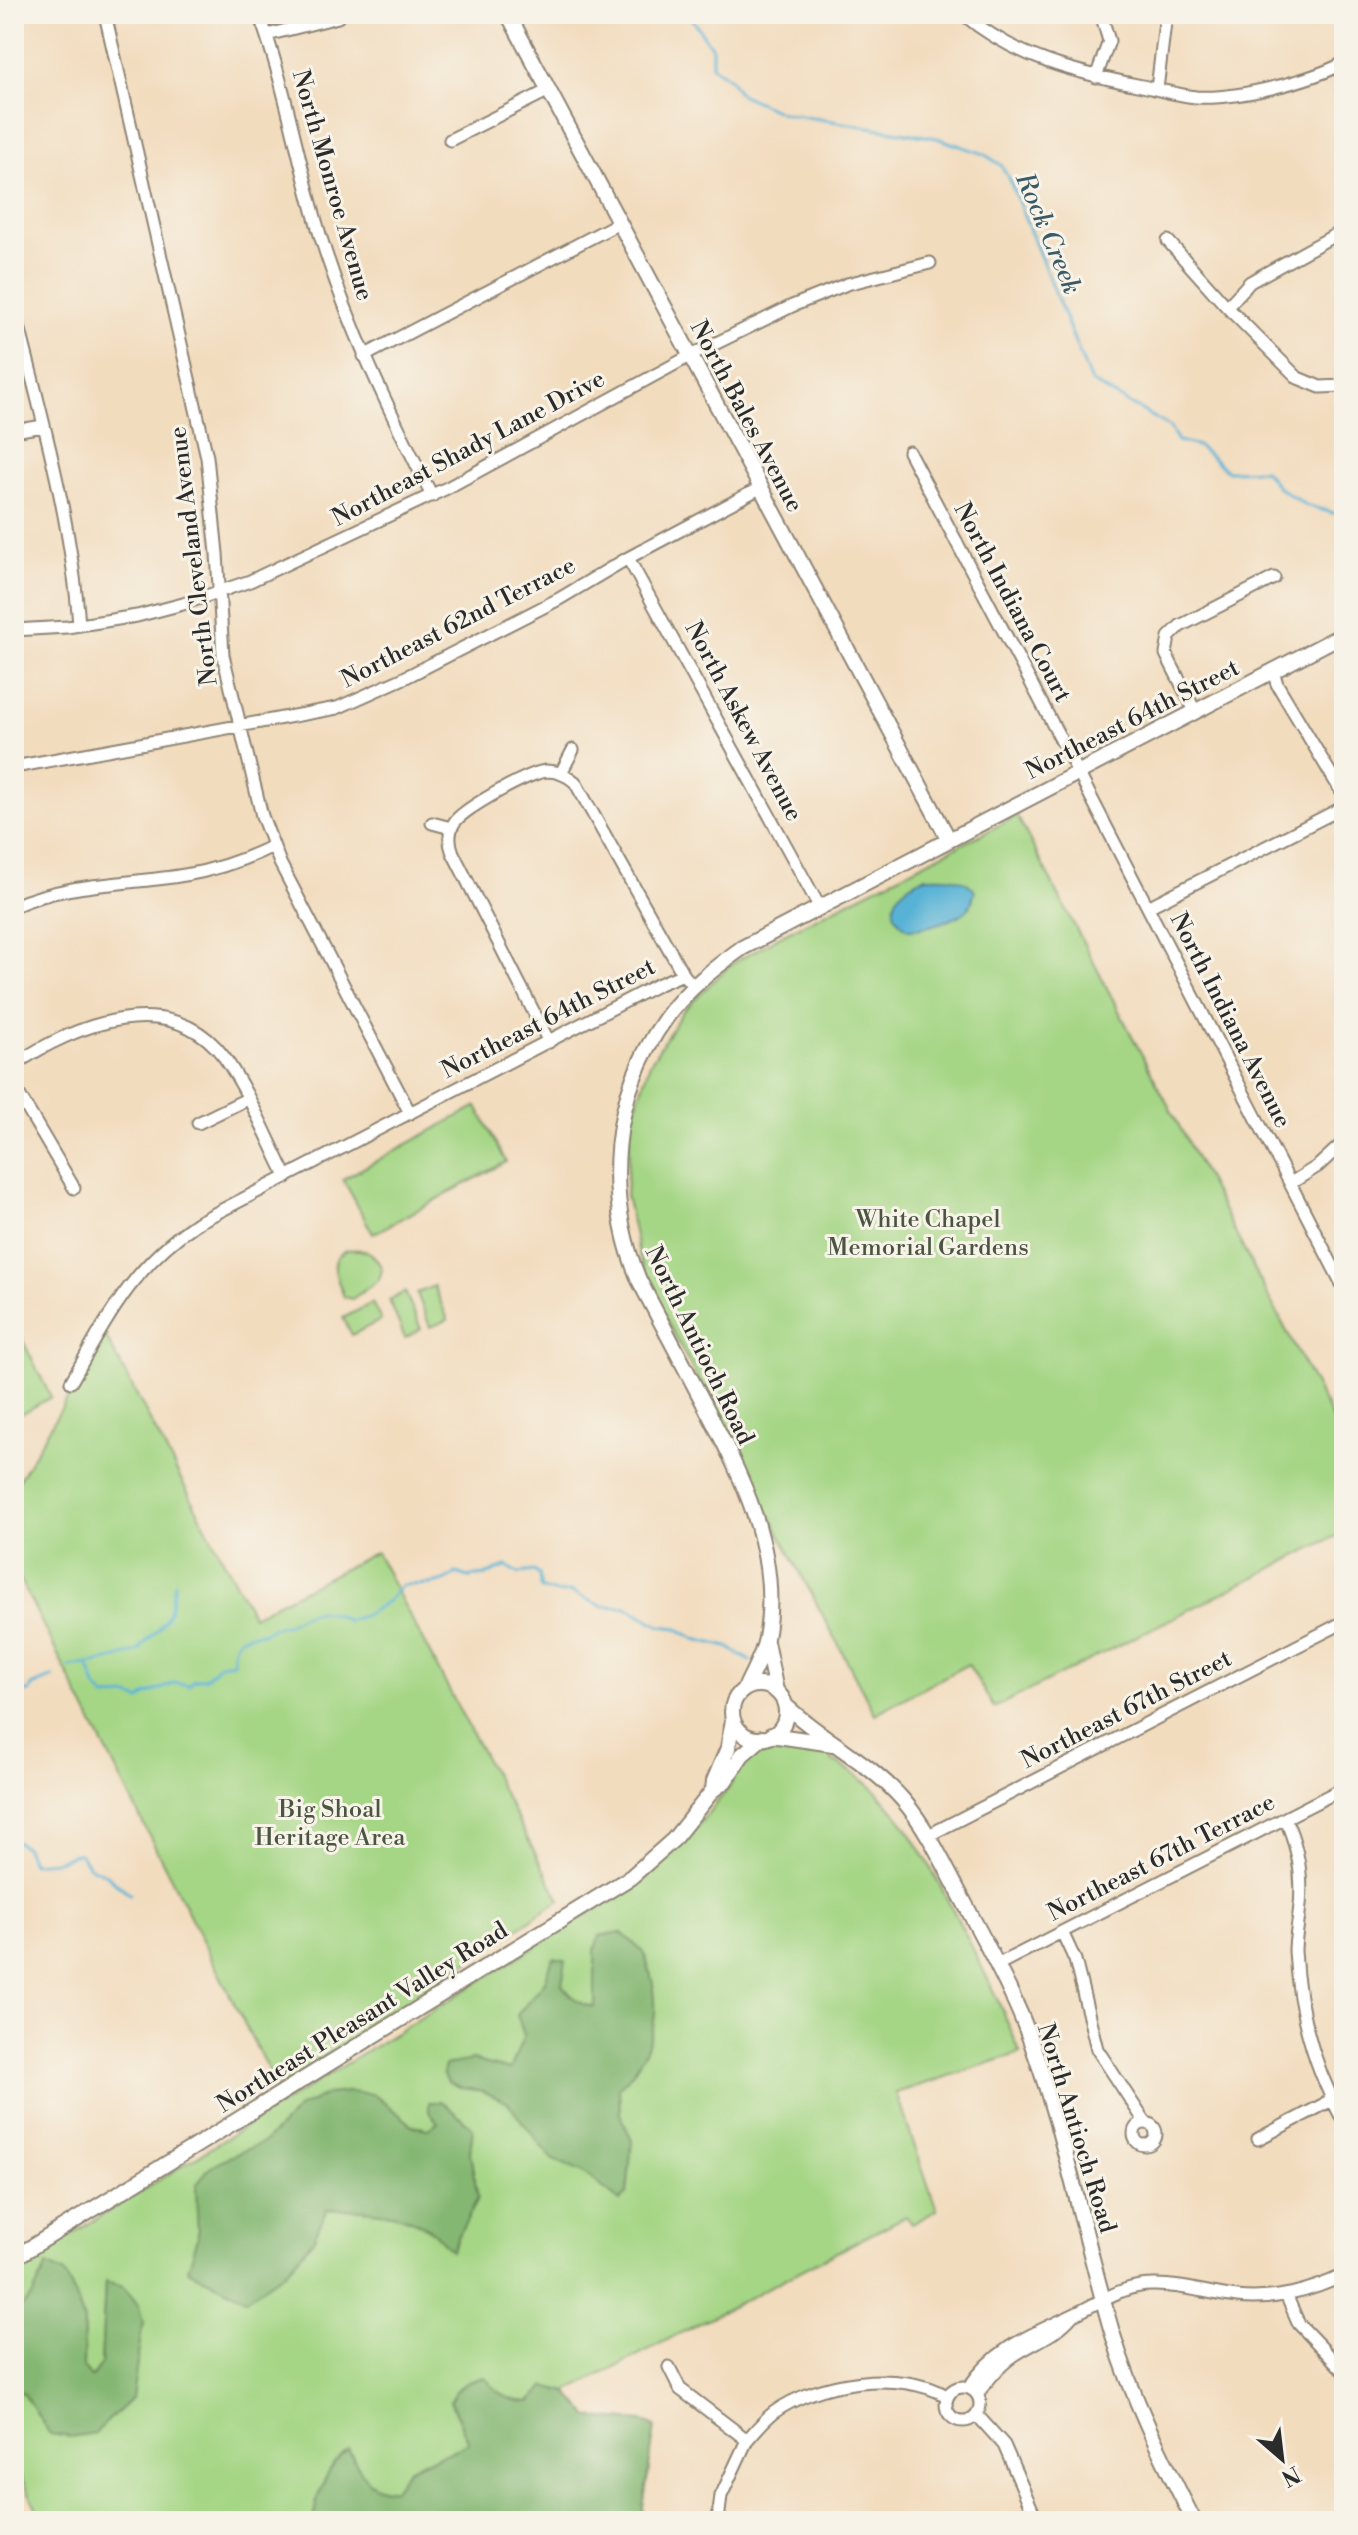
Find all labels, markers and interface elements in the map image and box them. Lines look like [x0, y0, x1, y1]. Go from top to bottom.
street label: North Monroe Avenue [285, 66, 379, 304]
water label: Rock Creek [1008, 167, 1088, 299]
street label: North Bales Avenue [683, 315, 809, 518]
street label: Northeast Shady Lane Drive [327, 364, 610, 534]
street label: North Cleveland Avenue [163, 425, 225, 687]
street label: North Indiana Court [947, 498, 1078, 708]
street label: Northeast 62nd Terrace [336, 551, 581, 695]
street label: North Askew Avenue [678, 616, 808, 827]
street label: Northeast 64th Street [1020, 653, 1245, 787]
street label: North Indiana Avenue [1163, 908, 1297, 1133]
street label: Northeast 64th Street [436, 952, 661, 1086]
park label: White Chapel Memorial Gardens [827, 1205, 1029, 1263]
street label: North Antioch Road [638, 1241, 760, 1450]
street label: Northeast 67th Street [1016, 1644, 1237, 1776]
street label: Northeast 67th Terrace [1043, 1787, 1280, 1928]
park label: Big Shoal Heritage Area [255, 1795, 406, 1853]
street label: Northeast Pleasant Valley Road [211, 1916, 514, 2120]
street label: North Antioch Road [1030, 2020, 1122, 2237]
north arrow [1242, 2419, 1322, 2499]
text: N [1276, 2459, 1305, 2492]

